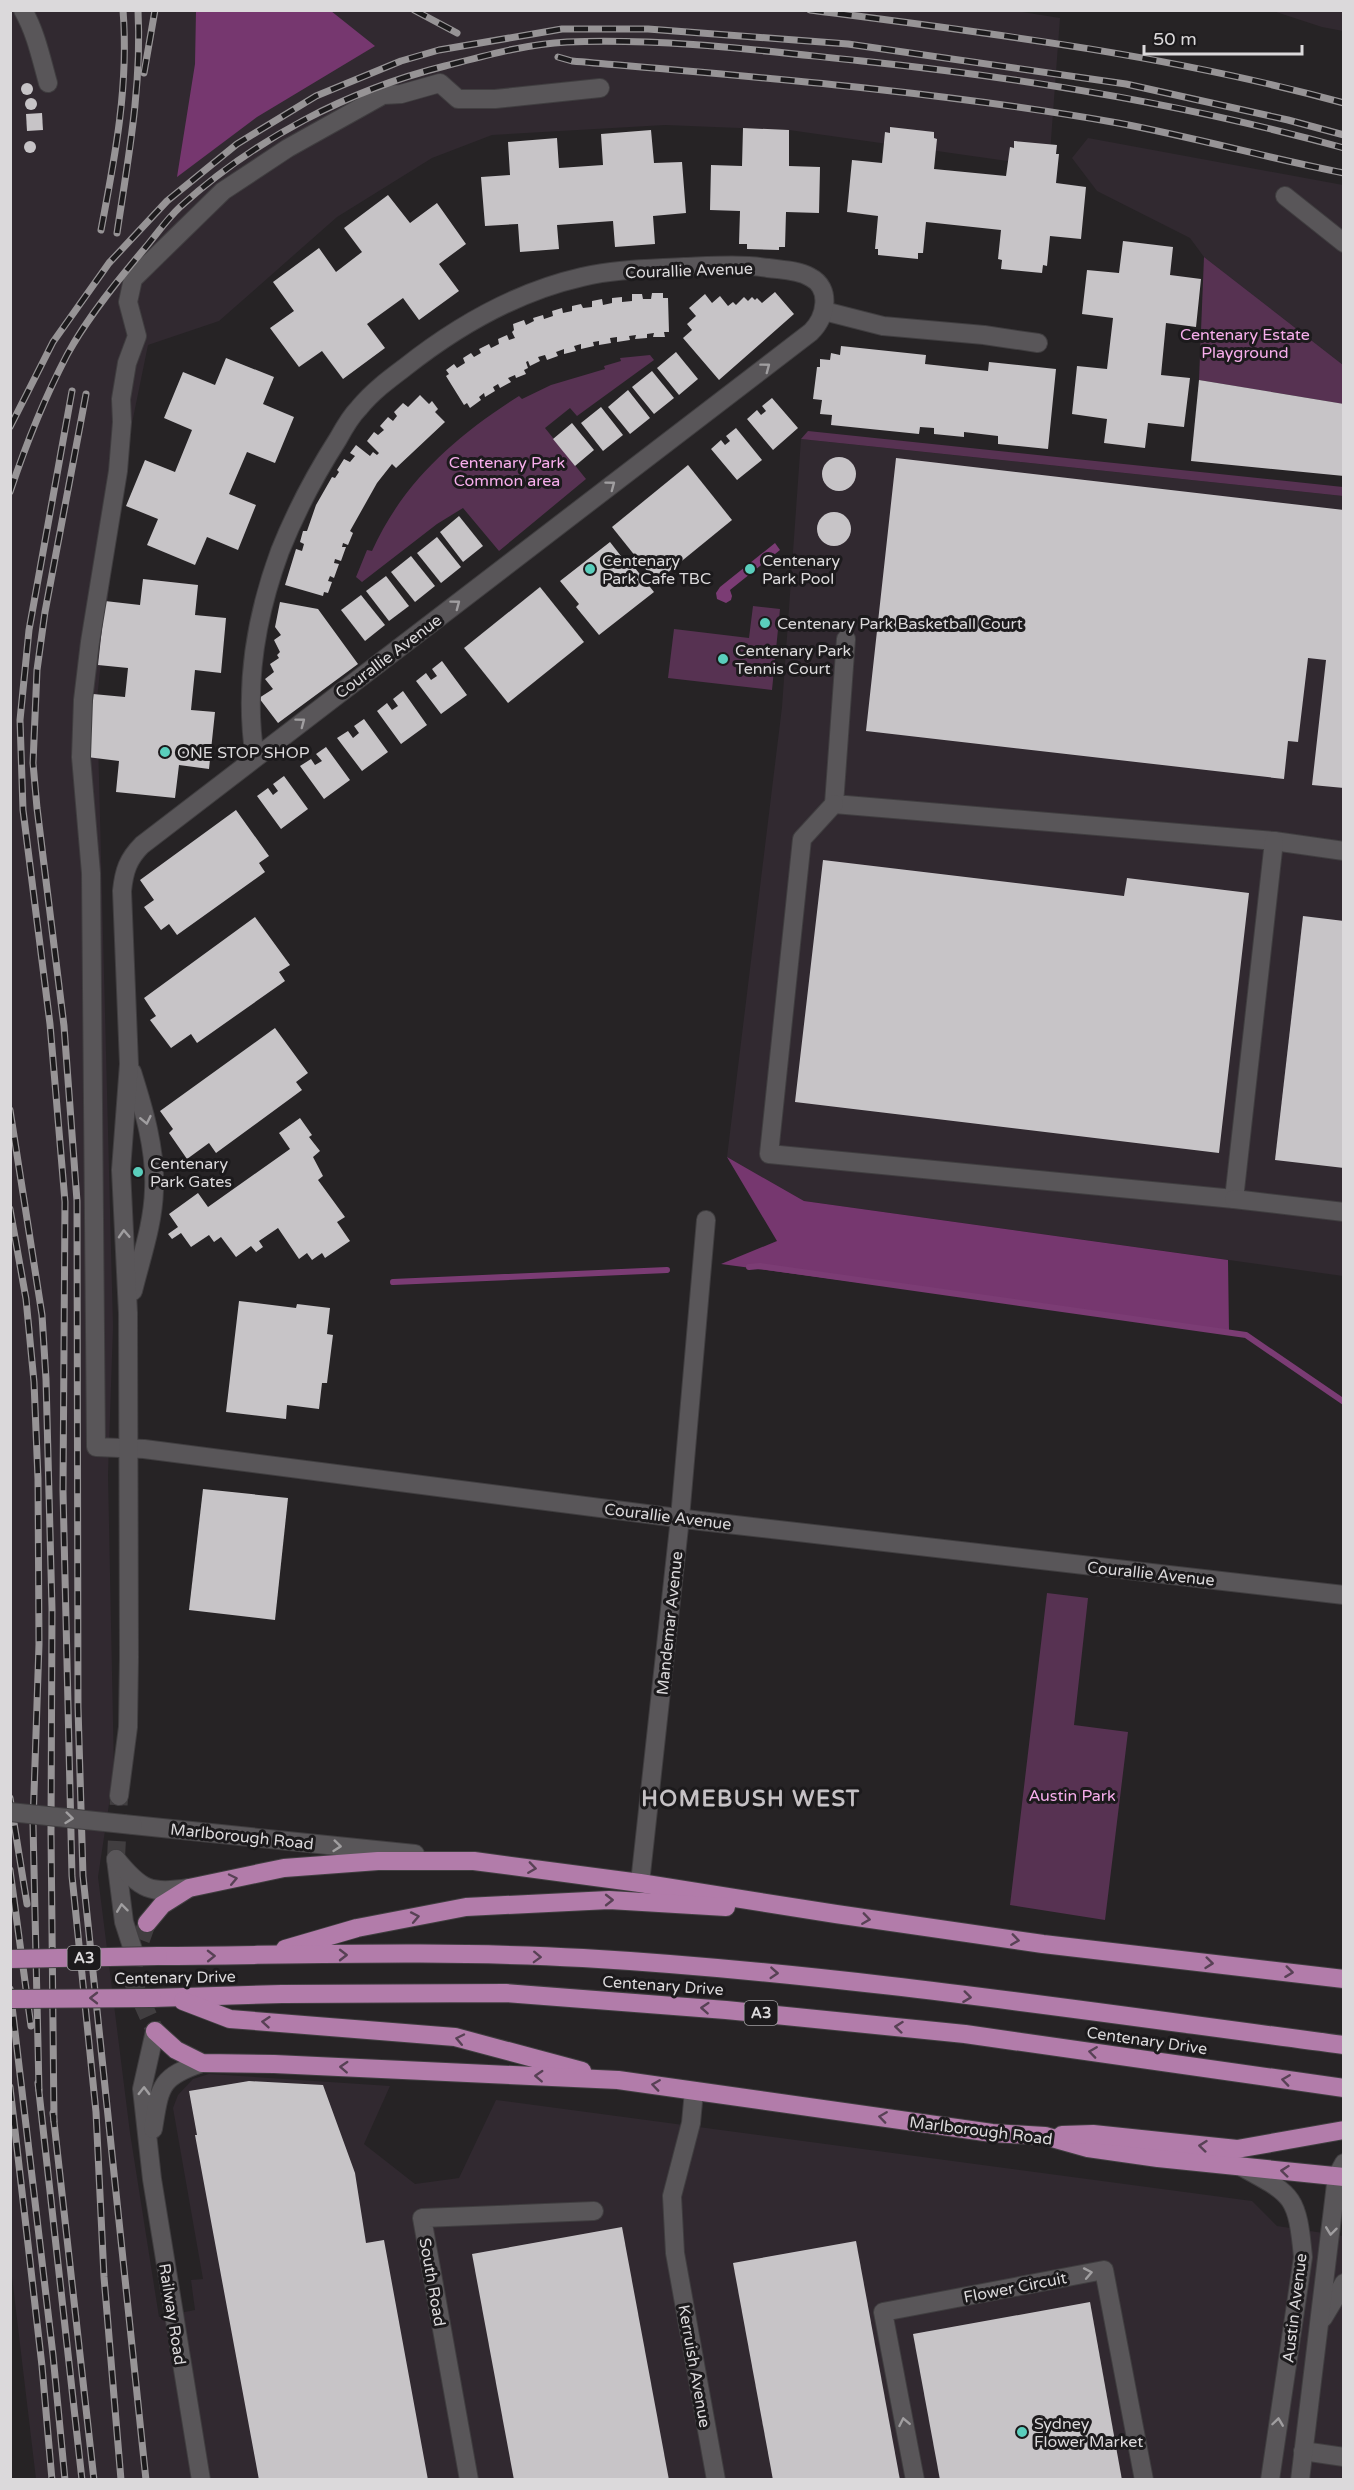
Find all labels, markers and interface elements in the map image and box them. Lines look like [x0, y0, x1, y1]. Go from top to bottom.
scale bar [1144, 18, 1302, 56]
text: 50 m [1153, 28, 1197, 50]
street label: Courallie Avenue [625, 259, 753, 283]
park label: Centenary Estate Playground [1180, 325, 1310, 363]
one-way arrow [760, 363, 771, 374]
park label: Centenary Park Common area [449, 453, 565, 491]
one-way arrow [605, 482, 616, 493]
place label: Centenary Park Cafe TBC [602, 551, 711, 589]
place label: Centenary Park Pool [762, 551, 840, 589]
marker: Centenary Park Cafe TBC [583, 562, 597, 576]
marker: Centenary Park Pool [743, 562, 757, 576]
one-way arrow [450, 600, 461, 611]
street label: Courallie Avenue [332, 610, 446, 703]
place label: Centenary Park Basketball Court [777, 614, 1023, 634]
marker: Centenary Park Basketball Court [758, 616, 772, 630]
place label: Centenary Park Tennis Court [735, 641, 852, 679]
marker: Centenary Park Tennis Court [716, 652, 730, 666]
one-way arrow [295, 718, 306, 729]
place label: ONE STOP SHOP [177, 743, 310, 763]
marker: ONE STOP SHOP [158, 745, 172, 759]
one-way arrow [139, 1115, 152, 1125]
place label: Centenary Park Gates [150, 1154, 232, 1192]
marker: Centenary Park Gates [131, 1165, 145, 1179]
one-way arrow [118, 1229, 131, 1238]
street label: Courallie Avenue [603, 1499, 733, 1535]
street label: Mandemar Avenue [652, 1550, 687, 1696]
street label: Courallie Avenue [1086, 1557, 1216, 1591]
district label: HOMEBUSH WEST [641, 1786, 861, 1812]
park label: Austin Park [1028, 1786, 1116, 1806]
one-way arrow [64, 1811, 73, 1824]
street label: Marlborough Road [169, 1820, 315, 1854]
one-way arrow [333, 1839, 342, 1852]
one-way arrow [527, 1862, 536, 1874]
one-way arrow [228, 1873, 238, 1886]
one-way arrow [604, 1894, 613, 1906]
one-way arrow [117, 1903, 129, 1912]
one-way arrow [409, 1911, 419, 1924]
one-way arrow [861, 1912, 870, 1924]
one-way arrow [1011, 1933, 1020, 1945]
road number: A3 [68, 1946, 100, 1970]
one-way arrow [338, 1949, 347, 1961]
one-way arrow [206, 1950, 215, 1962]
one-way arrow [533, 1950, 542, 1963]
one-way arrow [1204, 1956, 1214, 1968]
one-way arrow [1285, 1965, 1294, 1978]
one-way arrow [769, 1966, 778, 1979]
street label: Centenary Drive [114, 1967, 236, 1989]
street label: Centenary Drive [602, 1972, 724, 2000]
one-way arrow [963, 1990, 972, 2002]
one-way arrow [89, 1992, 98, 2004]
road number: A3 [744, 2001, 777, 2025]
one-way arrow [701, 2002, 710, 2015]
one-way arrow [262, 2016, 271, 2029]
one-way arrow [895, 2021, 904, 2034]
street label: Centenary Drive [1085, 2023, 1208, 2059]
one-way arrow [455, 2033, 465, 2046]
one-way arrow [1088, 2047, 1097, 2059]
one-way arrow [340, 2061, 349, 2074]
one-way arrow [535, 2070, 544, 2083]
one-way arrow [1281, 2074, 1290, 2086]
one-way arrow [652, 2080, 661, 2092]
one-way arrow [138, 2086, 150, 2095]
one-way arrow [878, 2112, 888, 2124]
street label: Marlborough Road [908, 2112, 1054, 2150]
one-way arrow [1198, 2140, 1207, 2153]
one-way arrow [1281, 2165, 1290, 2178]
one-way arrow [1325, 2226, 1337, 2235]
street label: South Road [414, 2236, 450, 2328]
street label: Austin Avenue [1278, 2252, 1312, 2364]
street label: Railway Road [154, 2262, 190, 2366]
one-way arrow [1083, 2267, 1093, 2280]
street label: Flower Circuit [962, 2268, 1068, 2308]
street label: Kerruish Avenue [673, 2303, 715, 2429]
place label: Sydney Flower Market [1034, 2414, 1143, 2452]
one-way arrow [898, 2417, 911, 2427]
one-way arrow [1272, 2417, 1284, 2426]
marker: Sydney Flower Market [1015, 2425, 1029, 2439]

